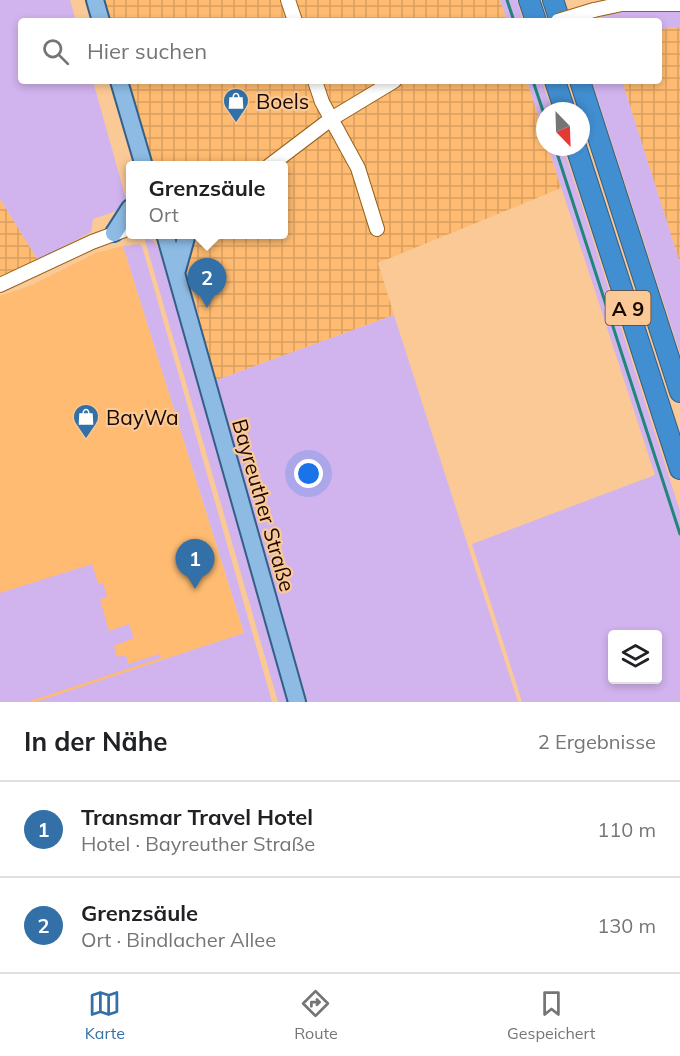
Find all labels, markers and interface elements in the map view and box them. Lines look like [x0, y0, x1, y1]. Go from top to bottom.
search box [18, 18, 662, 84]
icon: search [39, 35, 72, 68]
text: Hier suchen [87, 37, 207, 65]
shop icon: Boels [221, 86, 251, 124]
place label: Boels [256, 88, 309, 114]
north arrow [536, 102, 590, 156]
popup [126, 161, 288, 239]
text: Grenzsäule [148, 174, 266, 202]
text: Ort [148, 202, 179, 227]
pin: 2 [188, 258, 226, 308]
road number: A 9 [606, 291, 650, 325]
shop icon: BayWa [71, 402, 101, 440]
place label: BayWa [106, 404, 179, 430]
street label: Bayreuther Straße [227, 416, 301, 594]
your location [294, 459, 323, 488]
pin: 1 [176, 540, 214, 589]
map controls [608, 630, 662, 684]
button: layers [608, 630, 662, 684]
text: In der Nähe [24, 725, 168, 758]
text: 2 Ergebnisse [538, 729, 656, 754]
text: Transmar Travel Hotel [81, 803, 313, 831]
text: 1 [38, 817, 50, 842]
text: 110 m [597, 817, 656, 842]
text: Hotel · Bayreuther Straße [81, 831, 315, 856]
text: Grenzsäule [81, 899, 198, 927]
text: 2 [38, 913, 50, 938]
text: 130 m [597, 913, 656, 938]
text: Ort · Bindlacher Allee [81, 927, 276, 952]
tab: Karte [85, 987, 125, 1043]
tab: Route [294, 987, 338, 1043]
tab: Gespeichert [507, 987, 595, 1043]

